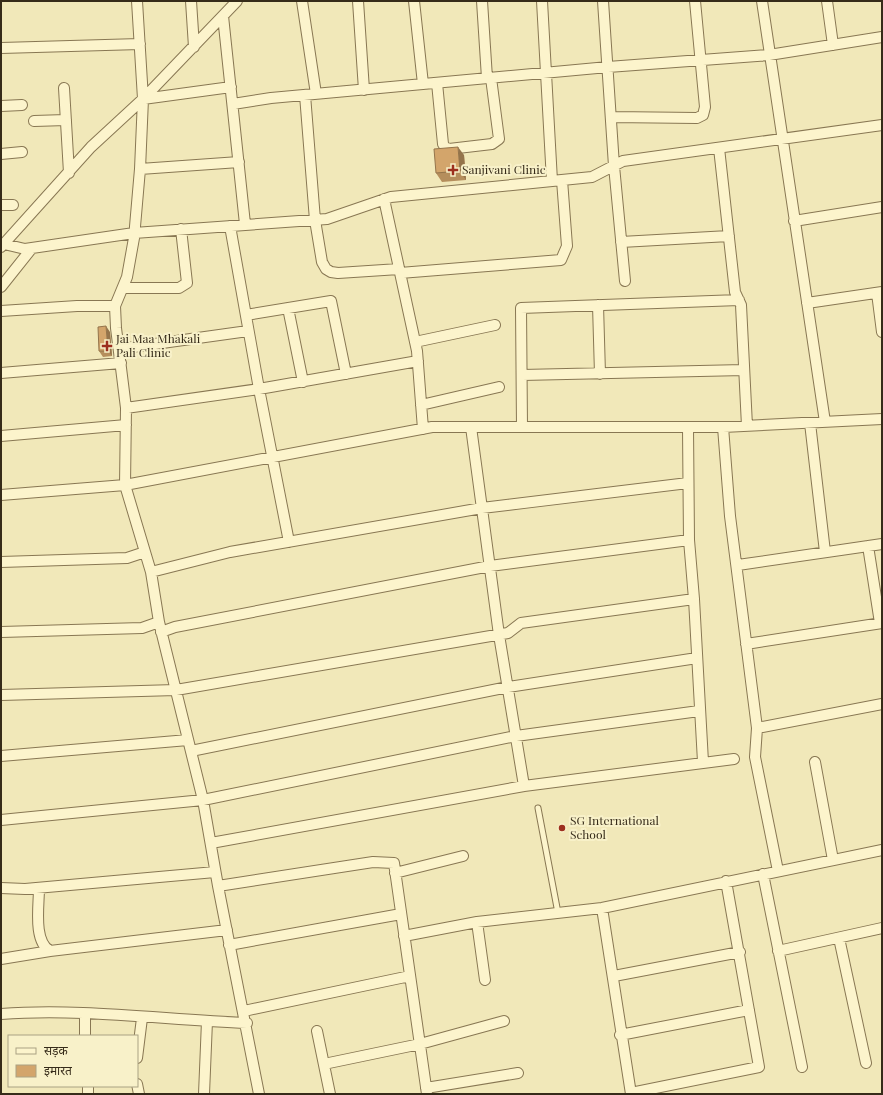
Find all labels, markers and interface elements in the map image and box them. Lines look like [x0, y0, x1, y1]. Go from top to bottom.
place label: Sanjivani Clinic [462, 161, 546, 177]
marker: Sanjivani Clinic [447, 164, 459, 176]
place label: Jai Maa Mhakali Pali Clinic [115, 330, 201, 360]
marker: Jai Maa Mhakali Pali Clinic [101, 340, 113, 352]
place label: SG International School [570, 812, 659, 842]
marker: SG International School [557, 823, 567, 833]
legend [8, 1035, 138, 1087]
text: सड़क [44, 1042, 69, 1058]
text: इमारत [44, 1062, 73, 1078]

